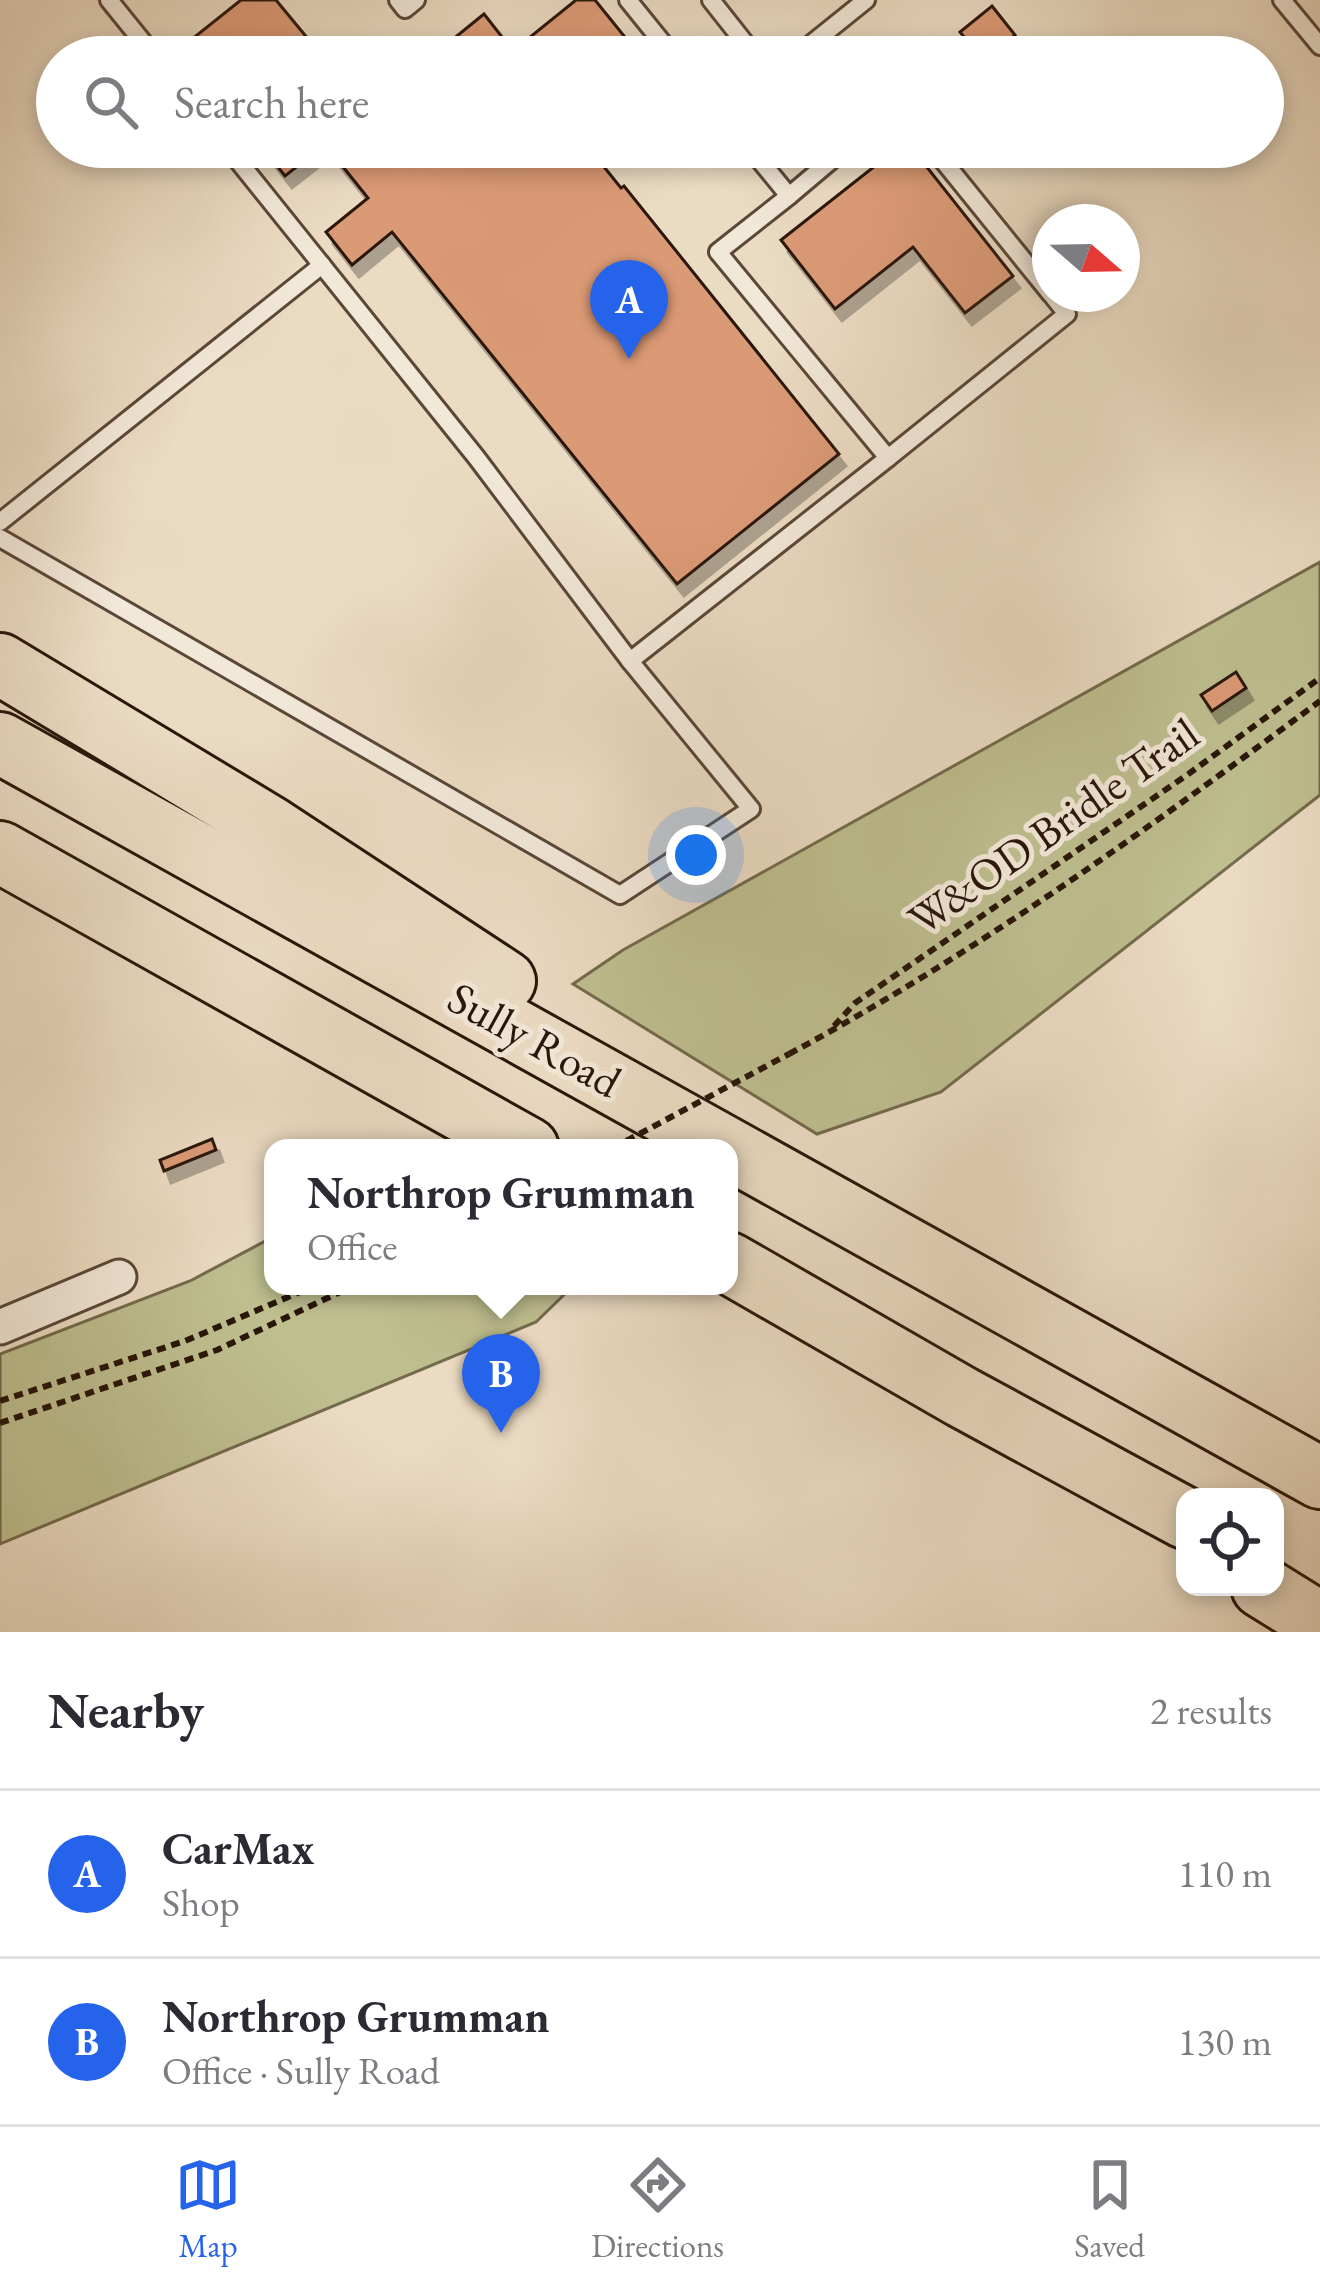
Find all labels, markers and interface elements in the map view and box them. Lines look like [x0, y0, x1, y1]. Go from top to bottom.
search box [36, 36, 1284, 168]
icon: search [78, 69, 144, 135]
text: Search here [174, 73, 369, 131]
north arrow [1032, 204, 1140, 312]
pin: A [590, 260, 668, 359]
street label: W&OD Bridle Trail [896, 704, 1210, 948]
your location [666, 825, 726, 885]
street label: Sully Road [438, 968, 632, 1110]
popup [264, 1139, 738, 1295]
text: Northrop Grumman [307, 1163, 695, 1221]
text: Office [307, 1221, 397, 1272]
pin: B [462, 1334, 540, 1433]
map controls [1176, 1488, 1284, 1596]
button: locate [1176, 1488, 1284, 1596]
text: Nearby [48, 1677, 204, 1743]
text: 2 results [1150, 1685, 1272, 1736]
text: CarMax [162, 1819, 315, 1877]
text: A [73, 1848, 101, 1899]
text: 110 m [1178, 1848, 1272, 1899]
text: Shop [162, 1877, 240, 1928]
text: Northrop Grumman [162, 1987, 550, 2045]
text: B [75, 2016, 99, 2067]
text: 130 m [1178, 2016, 1272, 2067]
text: Office · Sully Road [162, 2045, 440, 2096]
tab: Map [175, 2152, 241, 2267]
tab: Directions [591, 2152, 724, 2267]
tab: Saved [1074, 2152, 1145, 2267]

